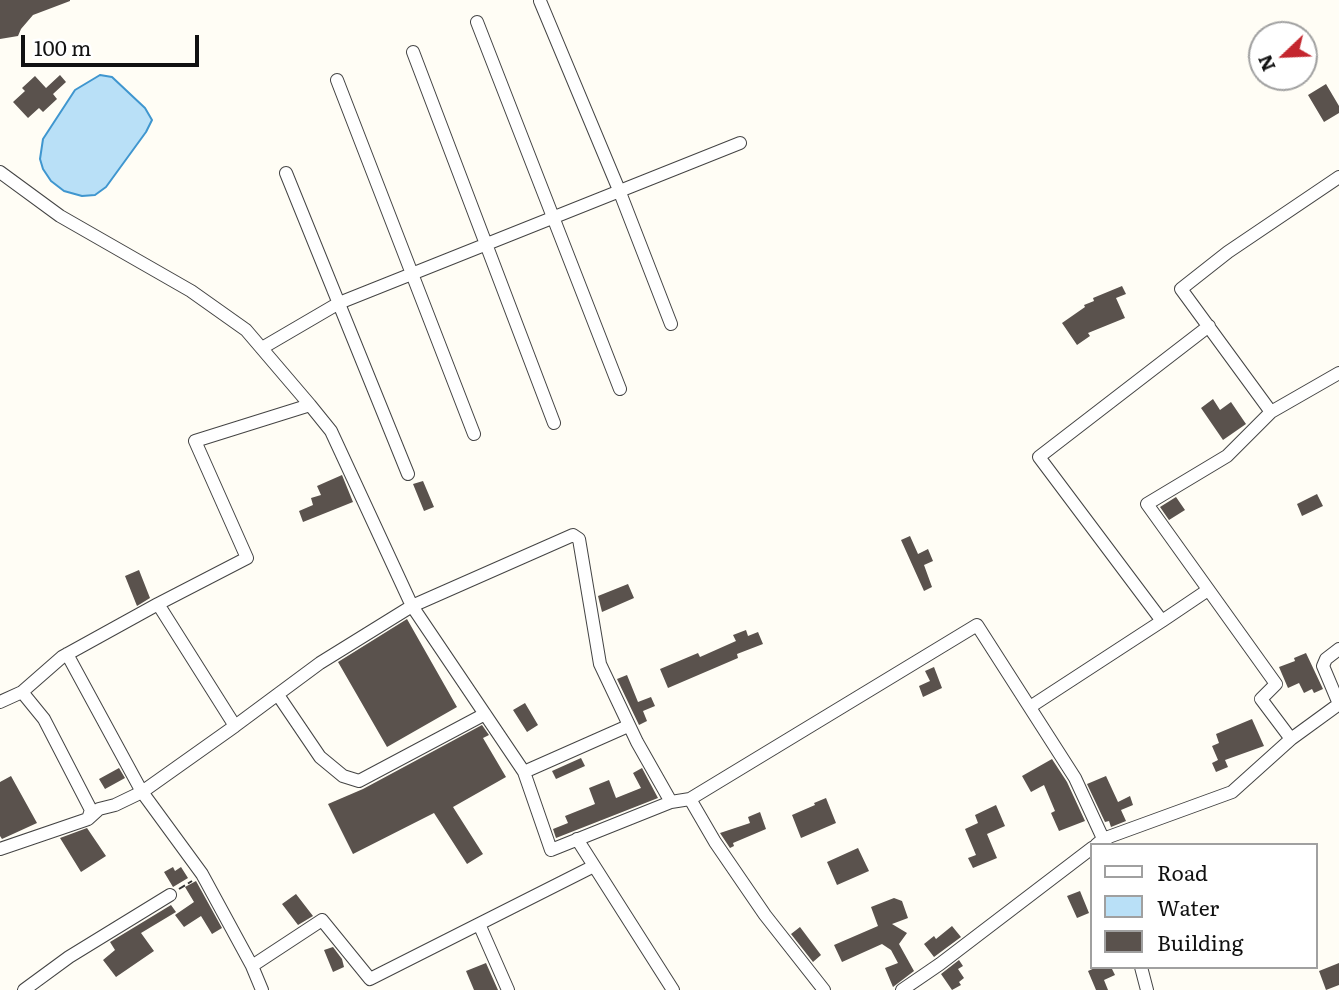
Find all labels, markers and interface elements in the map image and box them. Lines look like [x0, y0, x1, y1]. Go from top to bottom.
scale bar [24, 21, 203, 65]
north arrow [1248, 21, 1318, 91]
text: 100 m [34, 31, 91, 62]
text: N [1250, 51, 1282, 76]
legend [1090, 843, 1318, 969]
text: Road [1157, 856, 1208, 887]
text: Water [1157, 891, 1219, 922]
text: Building [1157, 926, 1243, 957]

